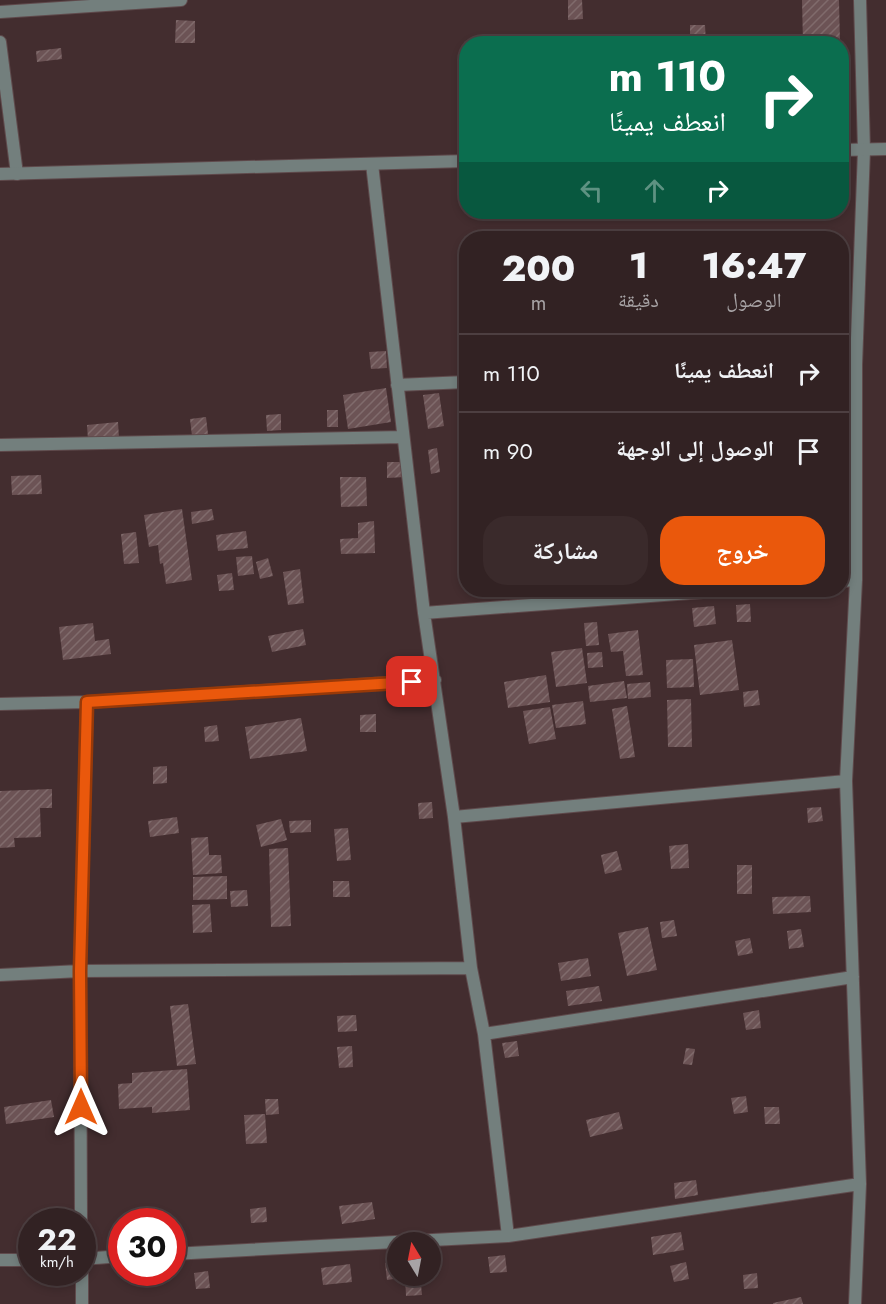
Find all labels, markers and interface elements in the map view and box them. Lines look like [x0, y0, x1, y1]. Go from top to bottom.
text: 110 m [608, 46, 726, 107]
icon: right [747, 60, 825, 138]
text: انعطف يمينًا [609, 102, 726, 141]
icon: left [575, 174, 608, 207]
icon: ahead [638, 174, 671, 207]
icon: right [701, 174, 734, 207]
text: 1 [629, 239, 648, 291]
text: 16:47 [701, 239, 806, 291]
text: 200 [502, 242, 575, 294]
text: دقيقة [618, 286, 659, 315]
text: الوصول [726, 286, 782, 315]
text: m [531, 289, 546, 318]
text: انعطف يمينًا [674, 354, 774, 386]
text: 110 m [483, 357, 540, 389]
icon: right [792, 357, 825, 390]
text: الوصول إلى الوجهة [616, 432, 774, 464]
text: 90 m [483, 435, 533, 467]
icon: arrive [792, 435, 825, 468]
button: مشاركة [483, 516, 648, 585]
button: خروج [660, 516, 825, 585]
pin [386, 656, 437, 707]
icon: arrive [395, 665, 428, 698]
position arrow [49, 1075, 113, 1139]
speed limit sign: 30 [108, 1208, 186, 1286]
text: 22 [37, 1218, 77, 1261]
north arrow [387, 1232, 441, 1286]
map controls [387, 1232, 441, 1286]
text: km/h [40, 1251, 74, 1273]

